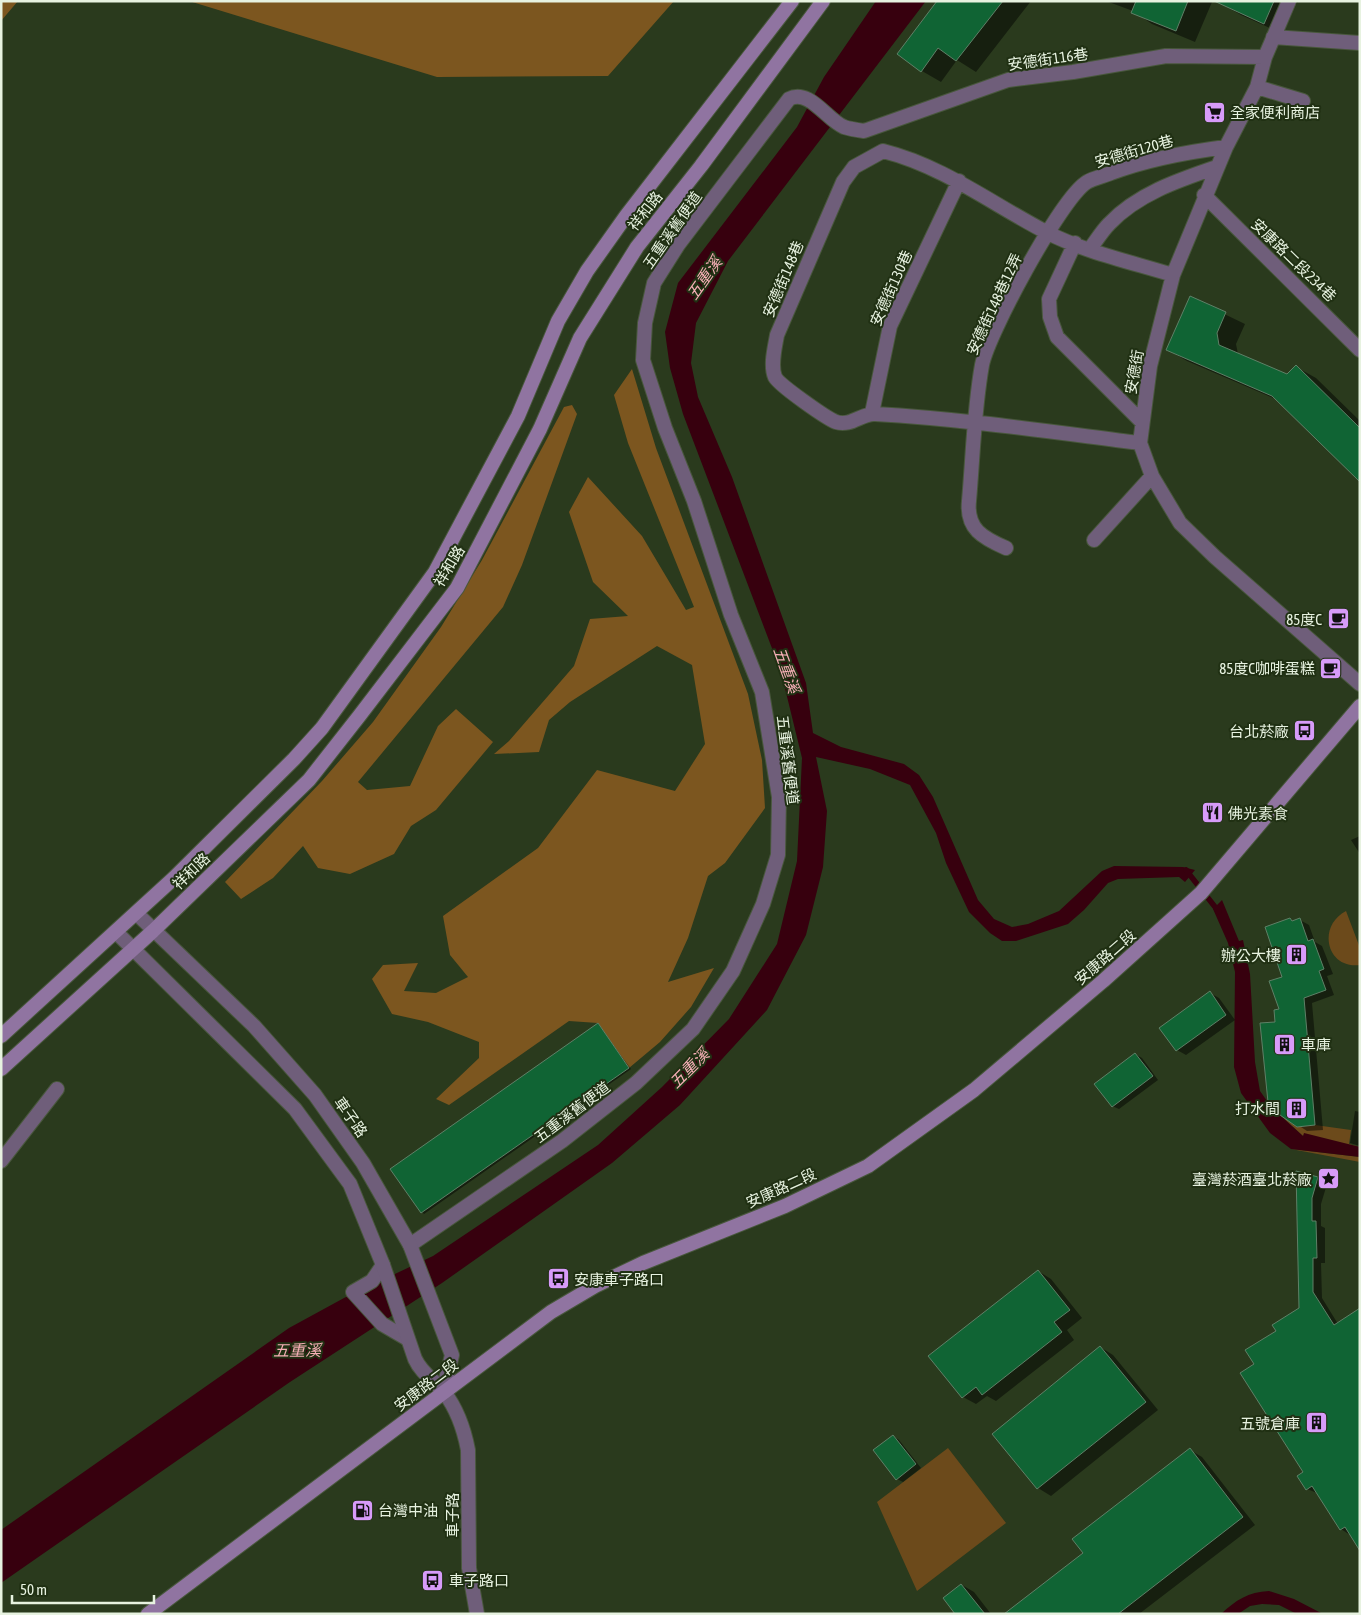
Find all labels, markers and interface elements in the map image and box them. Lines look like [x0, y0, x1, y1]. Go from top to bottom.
street label: 安德街116巷 [1007, 45, 1089, 73]
supermarket icon: 全家便利商店 [1202, 100, 1226, 124]
place label: 全家便利商店 [1230, 104, 1320, 121]
street label: 安德街120巷 [1093, 132, 1175, 170]
street label: 祥和路 [624, 188, 666, 234]
street label: 五重溪舊便道 [639, 188, 705, 272]
street label: 安康路二段234巷 [1248, 215, 1340, 305]
street label: 安德街148巷 [759, 238, 807, 320]
street label: 安德街130巷 [867, 247, 915, 329]
street label: 安德街148巷12弄 [963, 250, 1025, 358]
water label: 五重溪 [683, 252, 726, 303]
street label: 安德街 [1122, 348, 1146, 396]
street label: 祥和路 [430, 542, 468, 590]
cafe icon: 85度C [1326, 607, 1350, 631]
place label: 85度C [1286, 611, 1322, 628]
water label: 五重溪 [770, 644, 804, 698]
cafe icon: 85度C咖啡蛋糕 [1319, 656, 1343, 680]
place label: 85度C咖啡蛋糕 [1219, 660, 1315, 677]
street label: 五重溪舊便道 [774, 714, 802, 806]
bus stop icon: 台北菸廠 [1293, 719, 1317, 743]
place label: 台北菸廠 [1229, 723, 1289, 740]
restaurant icon: 佛光素食 [1200, 801, 1224, 825]
place label: 佛光素食 [1228, 805, 1288, 822]
street label: 祥和路 [169, 849, 213, 893]
street label: 安康路二段 [1071, 926, 1139, 988]
building icon: 辦公大樓 [1285, 943, 1309, 967]
place label: 辦公大樓 [1221, 947, 1281, 964]
building icon: 車庫 [1273, 1032, 1297, 1056]
place label: 車庫 [1301, 1036, 1331, 1053]
water label: 五重溪 [666, 1043, 714, 1091]
street label: 五重溪舊便道 [531, 1078, 613, 1146]
street label: 車子路 [331, 1094, 371, 1140]
building icon: 打水間 [1284, 1096, 1308, 1120]
place label: 打水間 [1235, 1100, 1280, 1117]
street label: 安康路二段 [743, 1165, 819, 1211]
place icon: 臺灣菸酒臺北菸廠 [1316, 1167, 1340, 1191]
place label: 臺灣菸酒臺北菸廠 [1192, 1171, 1312, 1188]
bus stop icon: 安康車子路口 [546, 1267, 570, 1291]
place label: 安康車子路口 [574, 1271, 664, 1288]
water label: 五重溪 [273, 1341, 323, 1359]
street label: 安康路二段 [391, 1356, 461, 1414]
building icon: 五號倉庫 [1304, 1411, 1328, 1435]
place label: 五號倉庫 [1240, 1415, 1300, 1432]
street label: 車子路 [444, 1492, 461, 1538]
fuel station icon: 台灣中油 [350, 1498, 374, 1522]
place label: 台灣中油 [378, 1502, 438, 1519]
bus stop icon: 車子路口 [421, 1568, 445, 1592]
scale bar [12, 1572, 155, 1604]
place label: 車子路口 [449, 1572, 509, 1589]
text: 50 m [20, 1581, 47, 1598]

